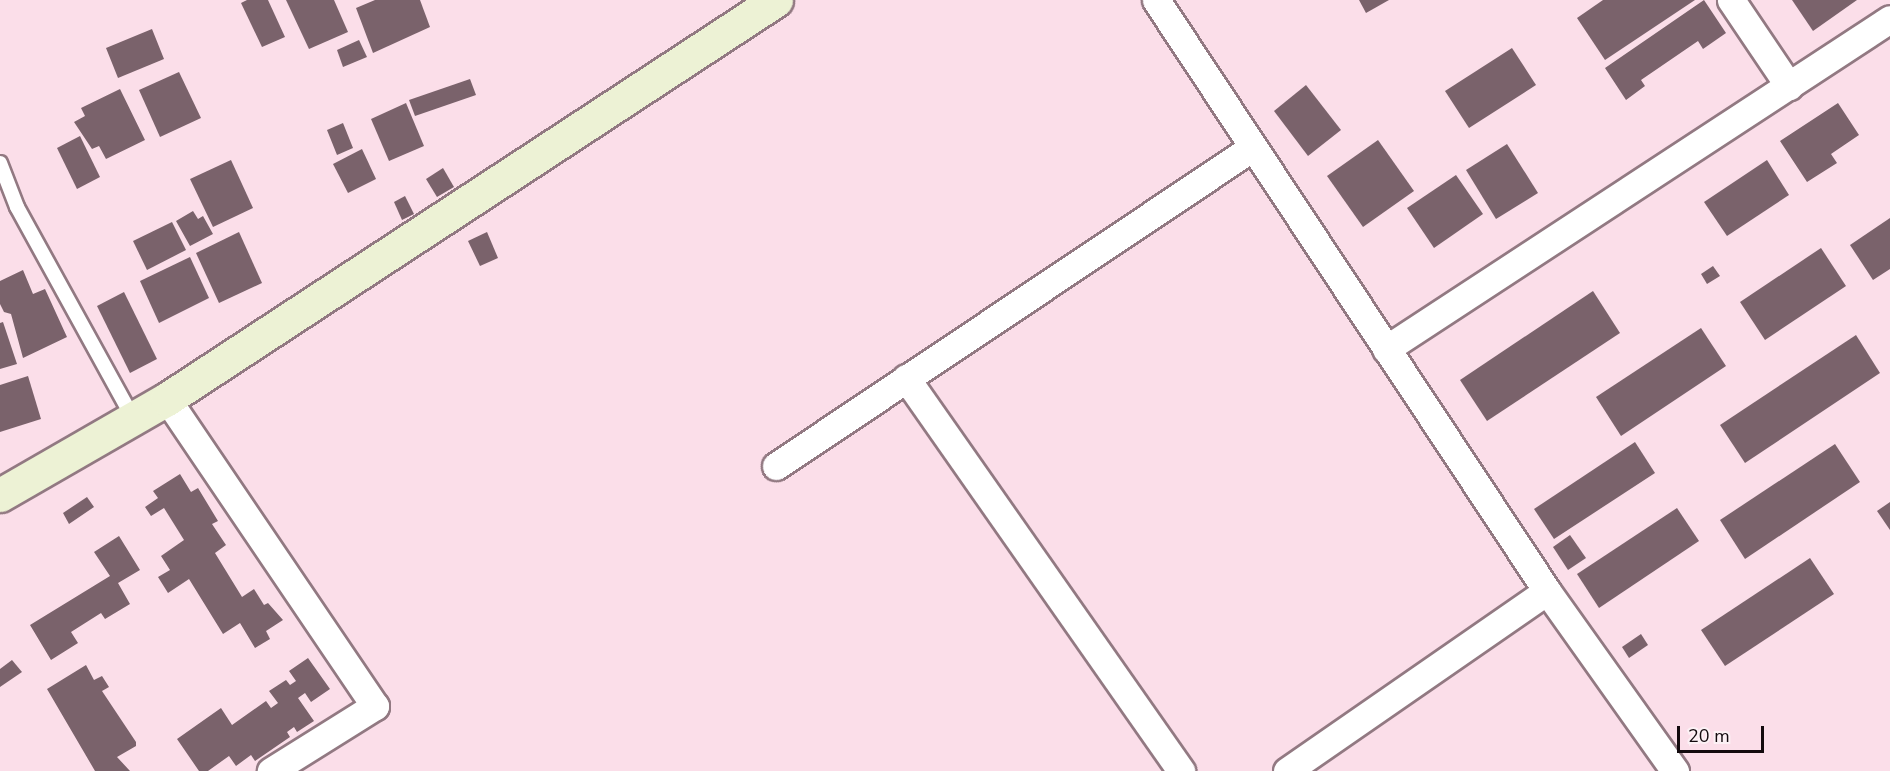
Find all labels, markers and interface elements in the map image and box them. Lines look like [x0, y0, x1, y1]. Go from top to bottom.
scale bar [1680, 714, 1767, 752]
text: 20 m [1688, 724, 1730, 748]

